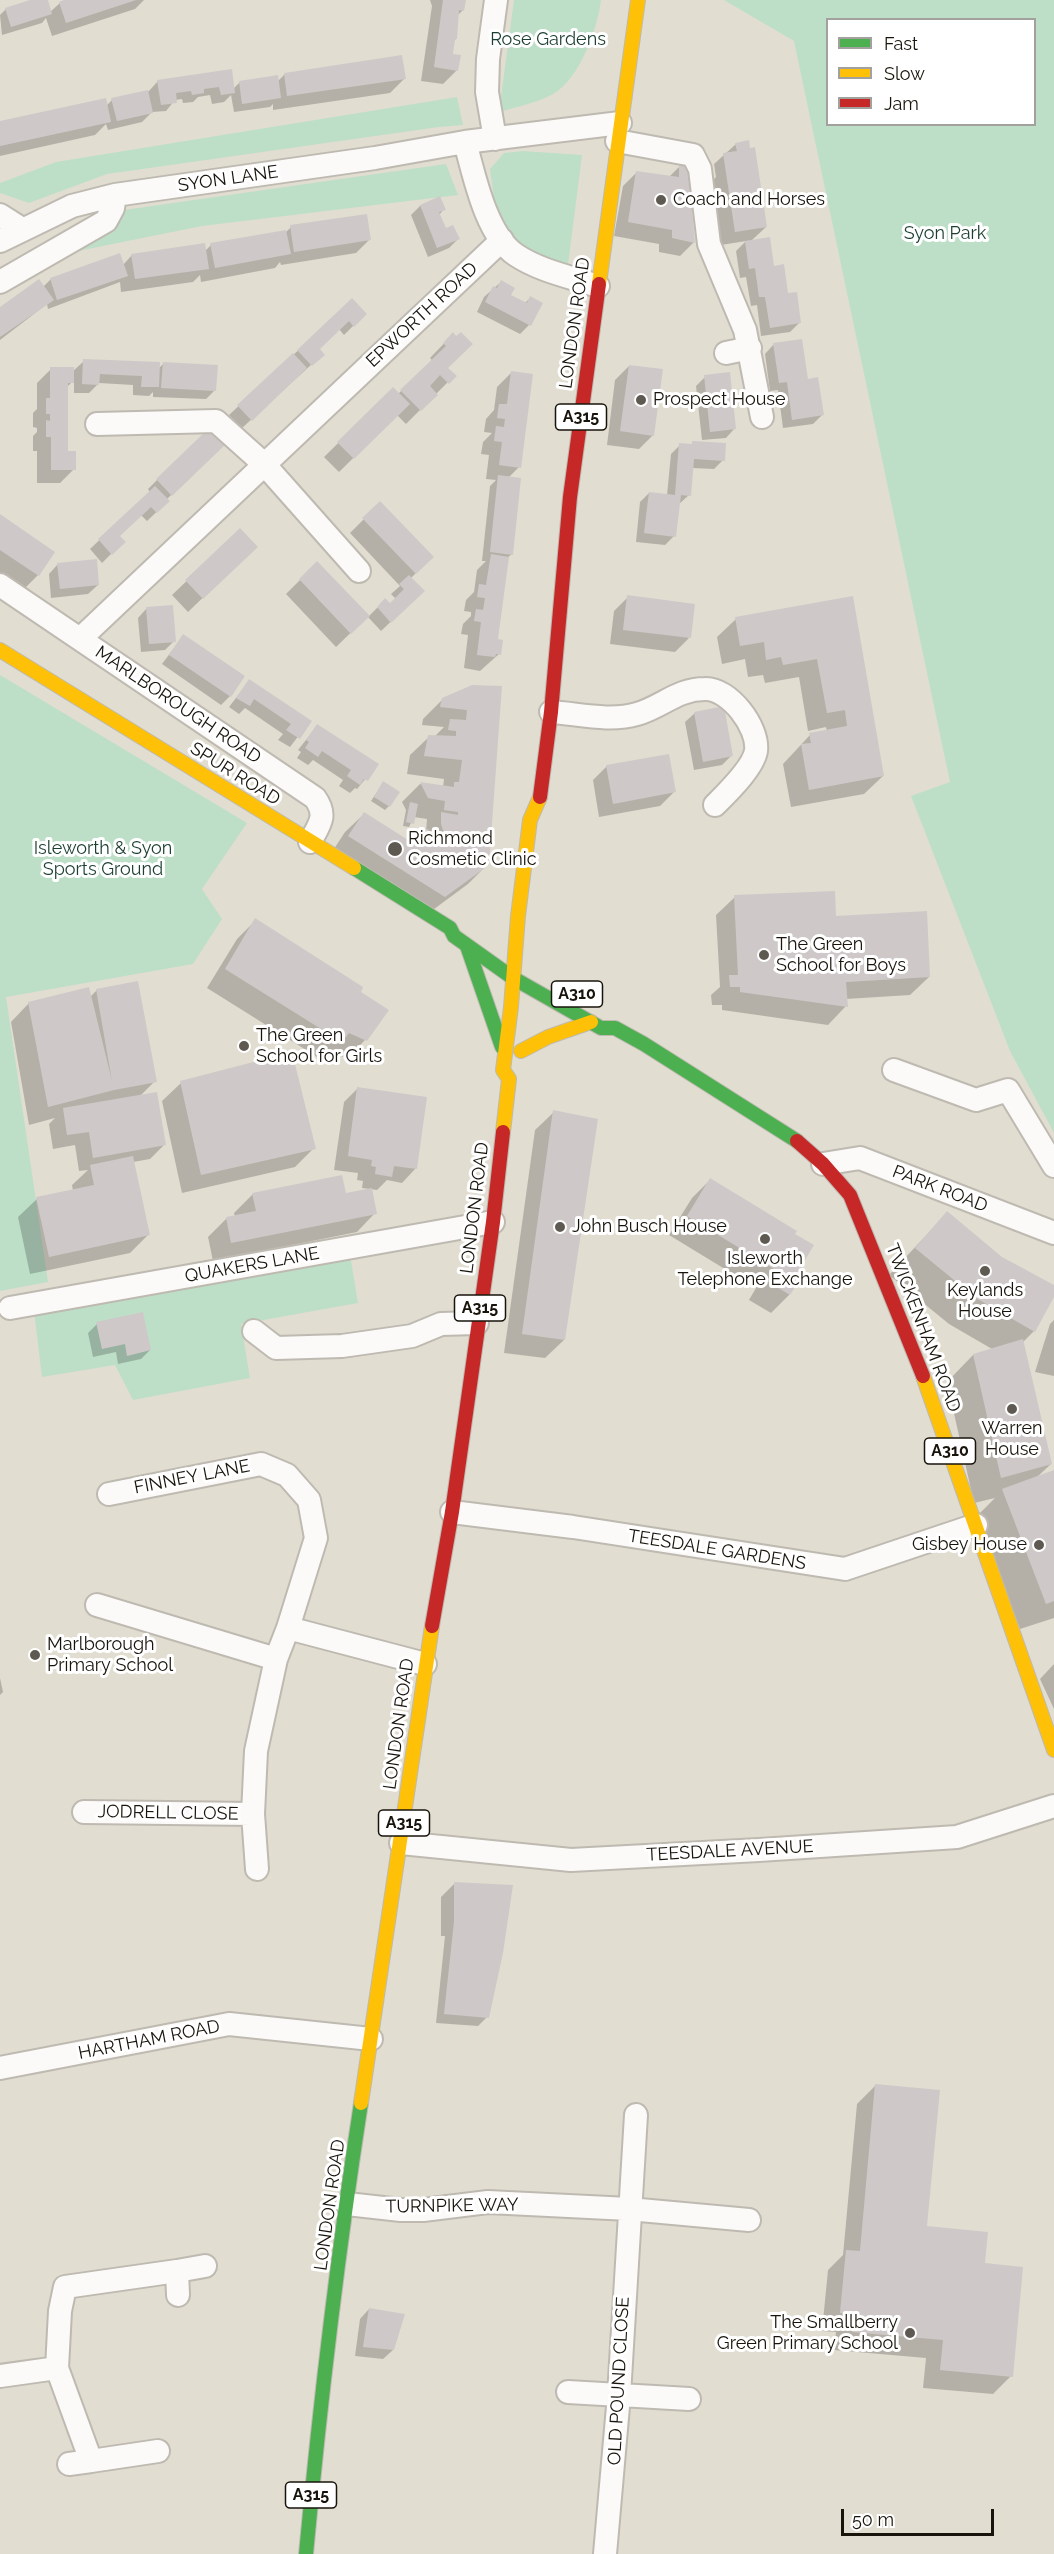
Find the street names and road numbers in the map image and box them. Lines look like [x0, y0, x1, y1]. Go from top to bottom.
street label: SYON LANE [176, 161, 280, 197]
street label: LONDON ROAD [555, 256, 595, 390]
street label: EPWORTH ROAD [362, 258, 482, 372]
road number: A315 [556, 404, 606, 430]
street label: MARLBOROUGH ROAD [91, 641, 265, 769]
street label: SPUR ROAD [186, 738, 284, 810]
road number: A310 [552, 981, 602, 1007]
street label: LONDON ROAD [456, 1141, 494, 1275]
street label: PARK ROAD [889, 1161, 991, 1217]
street label: TWICKENHAM ROAD [881, 1241, 965, 1415]
street label: QUAKERS LANE [183, 1243, 321, 1287]
road number: A315 [454, 1295, 506, 1321]
road number: A310 [924, 1438, 976, 1464]
street label: FINNEY LANE [132, 1455, 252, 1499]
street label: TEESDALE GARDENS [626, 1525, 808, 1575]
street label: LONDON ROAD [379, 1657, 419, 1791]
street label: JODRELL CLOSE [97, 1801, 239, 1825]
road number: A315 [378, 1810, 430, 1836]
street label: TEESDALE AVENUE [646, 1836, 814, 1866]
street label: HARTHAM ROAD [76, 2016, 222, 2064]
street label: LONDON ROAD [310, 2138, 350, 2272]
street label: TURNPIKE WAY [385, 2194, 519, 2218]
street label: OLD POUND CLOSE [604, 2296, 634, 2466]
road number: A315 [286, 2482, 336, 2508]

